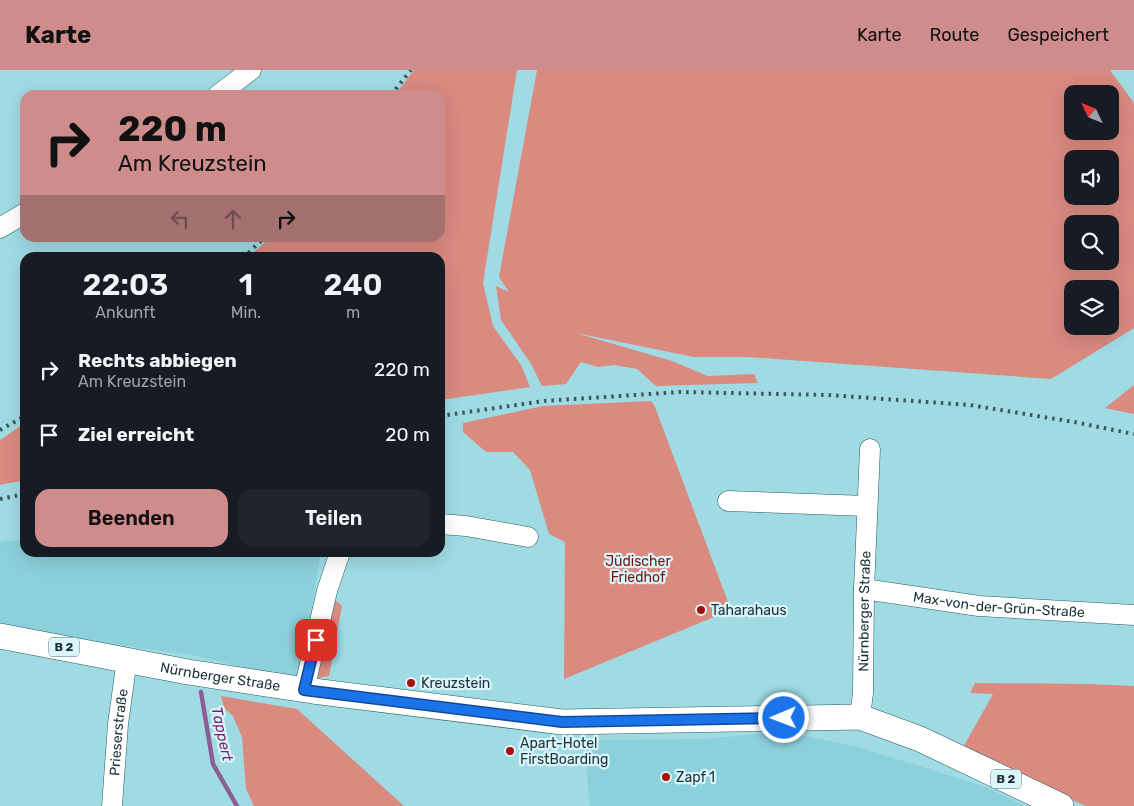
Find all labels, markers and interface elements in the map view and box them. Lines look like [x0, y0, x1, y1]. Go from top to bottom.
text: Karte [25, 21, 91, 49]
text: Karte [857, 24, 901, 46]
text: Route [929, 24, 979, 46]
text: Gespeichert [1007, 24, 1109, 46]
north arrow [1064, 85, 1119, 140]
map controls [1064, 85, 1119, 335]
text: 220 m [118, 108, 227, 150]
icon: right [35, 110, 100, 175]
text: Am Kreuzstein [118, 150, 267, 177]
button: sound [1064, 150, 1119, 205]
icon: left [166, 205, 194, 233]
icon: ahead [219, 205, 247, 233]
icon: right [272, 205, 300, 233]
button: search [1064, 215, 1119, 270]
text: 22:03 [82, 267, 168, 303]
text: 1 [239, 267, 253, 303]
text: 240 [324, 267, 383, 303]
button: layers [1064, 280, 1119, 335]
text: Ankunft [95, 303, 156, 322]
text: Min. [231, 303, 261, 322]
text: m [346, 303, 360, 322]
text: Rechts abbiegen [78, 349, 237, 372]
icon: right [35, 356, 63, 384]
text: 220 m [374, 358, 430, 381]
text: Am Kreuzstein [78, 372, 186, 391]
icon: arrive [35, 421, 63, 449]
text: Ziel erreicht [78, 423, 194, 446]
text: 20 m [385, 423, 430, 446]
button: Beenden [35, 489, 228, 547]
button: Teilen [238, 489, 430, 547]
street label: Nürnberger Straße [855, 550, 874, 672]
park label: Jüdischer Friedhof [605, 553, 671, 586]
street label: Max-von-der-Grün-Straße [912, 588, 1086, 621]
place label: Taharahaus [711, 602, 787, 619]
marker: Taharahaus [695, 604, 707, 616]
pin [295, 619, 337, 661]
icon: arrive [302, 626, 330, 654]
road number: B 2 [49, 638, 79, 656]
street label: Nürnberger Straße [159, 658, 282, 694]
place label: Kreuzstein [421, 675, 490, 692]
marker: Kreuzstein [405, 677, 417, 689]
street label: Prieserstraße [106, 687, 131, 776]
position arrow [757, 691, 809, 743]
water label: Tappert [207, 705, 237, 763]
place label: Apart-Hotel FirstBoarding [520, 735, 608, 768]
marker: Apart-Hotel FirstBoarding [504, 745, 516, 757]
place label: Zapf 1 [676, 769, 715, 786]
road number: B 2 [991, 770, 1021, 789]
marker: Zapf 1 [660, 771, 672, 783]

